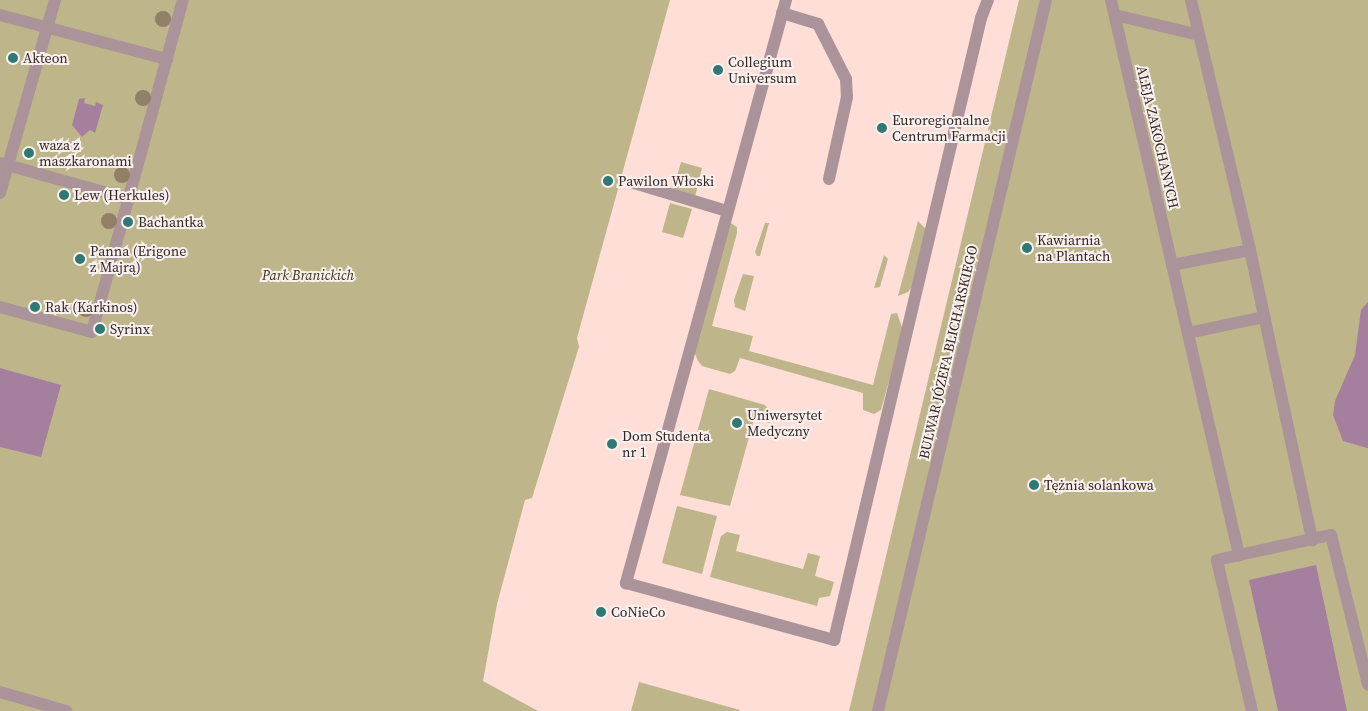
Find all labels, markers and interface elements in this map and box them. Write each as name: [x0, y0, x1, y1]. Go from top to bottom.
place label: Akteon: [23, 50, 68, 66]
marker: Akteon: [7, 52, 19, 64]
place label: Collegium Universum: [728, 54, 797, 86]
marker: Collegium Universum: [712, 64, 724, 76]
street label: ALEJA ZAKOCHANYCH: [1133, 64, 1183, 210]
place label: Euroregionalne Centrum Farmacji: [892, 112, 1006, 144]
marker: Euroregionalne Centrum Farmacji: [876, 122, 888, 134]
place label: waza z maszkaronami: [39, 137, 132, 170]
marker: waza z maszkaronami: [23, 147, 35, 159]
place label: Pawilon Włoski: [618, 173, 715, 189]
marker: Pawilon Włoski: [602, 175, 614, 187]
place label: Lew (Herkules): [74, 187, 170, 203]
marker: Lew (Herkules): [58, 189, 70, 201]
place label: Bachantka: [138, 214, 204, 230]
marker: Bachantka: [122, 216, 134, 228]
place label: Kawiarnia na Plantach: [1037, 232, 1110, 264]
marker: Kawiarnia na Plantach: [1021, 242, 1033, 254]
place label: Panna (Erigone z Majrą): [90, 243, 186, 276]
street label: BULWAR JÓZEFA BLICHARSKIEGO: [915, 244, 981, 460]
marker: Panna (Erigone z Majrą): [74, 253, 86, 265]
park label: Park Branickich: [262, 267, 354, 283]
place label: Rak (Karkinos): [45, 299, 138, 315]
marker: Rak (Karkinos): [29, 301, 41, 313]
place label: Syrinx: [110, 321, 150, 337]
marker: Syrinx: [94, 323, 106, 335]
place label: Uniwersytet Medyczny: [747, 407, 822, 440]
marker: Uniwersytet Medyczny: [731, 417, 743, 429]
place label: Dom Studenta nr 1: [622, 428, 710, 461]
marker: Dom Studenta nr 1: [606, 438, 618, 450]
place label: Tężnia solankowa: [1044, 477, 1154, 493]
marker: Tężnia solankowa: [1028, 479, 1040, 491]
place label: CoNieCo: [611, 604, 666, 620]
marker: CoNieCo: [595, 606, 607, 618]

